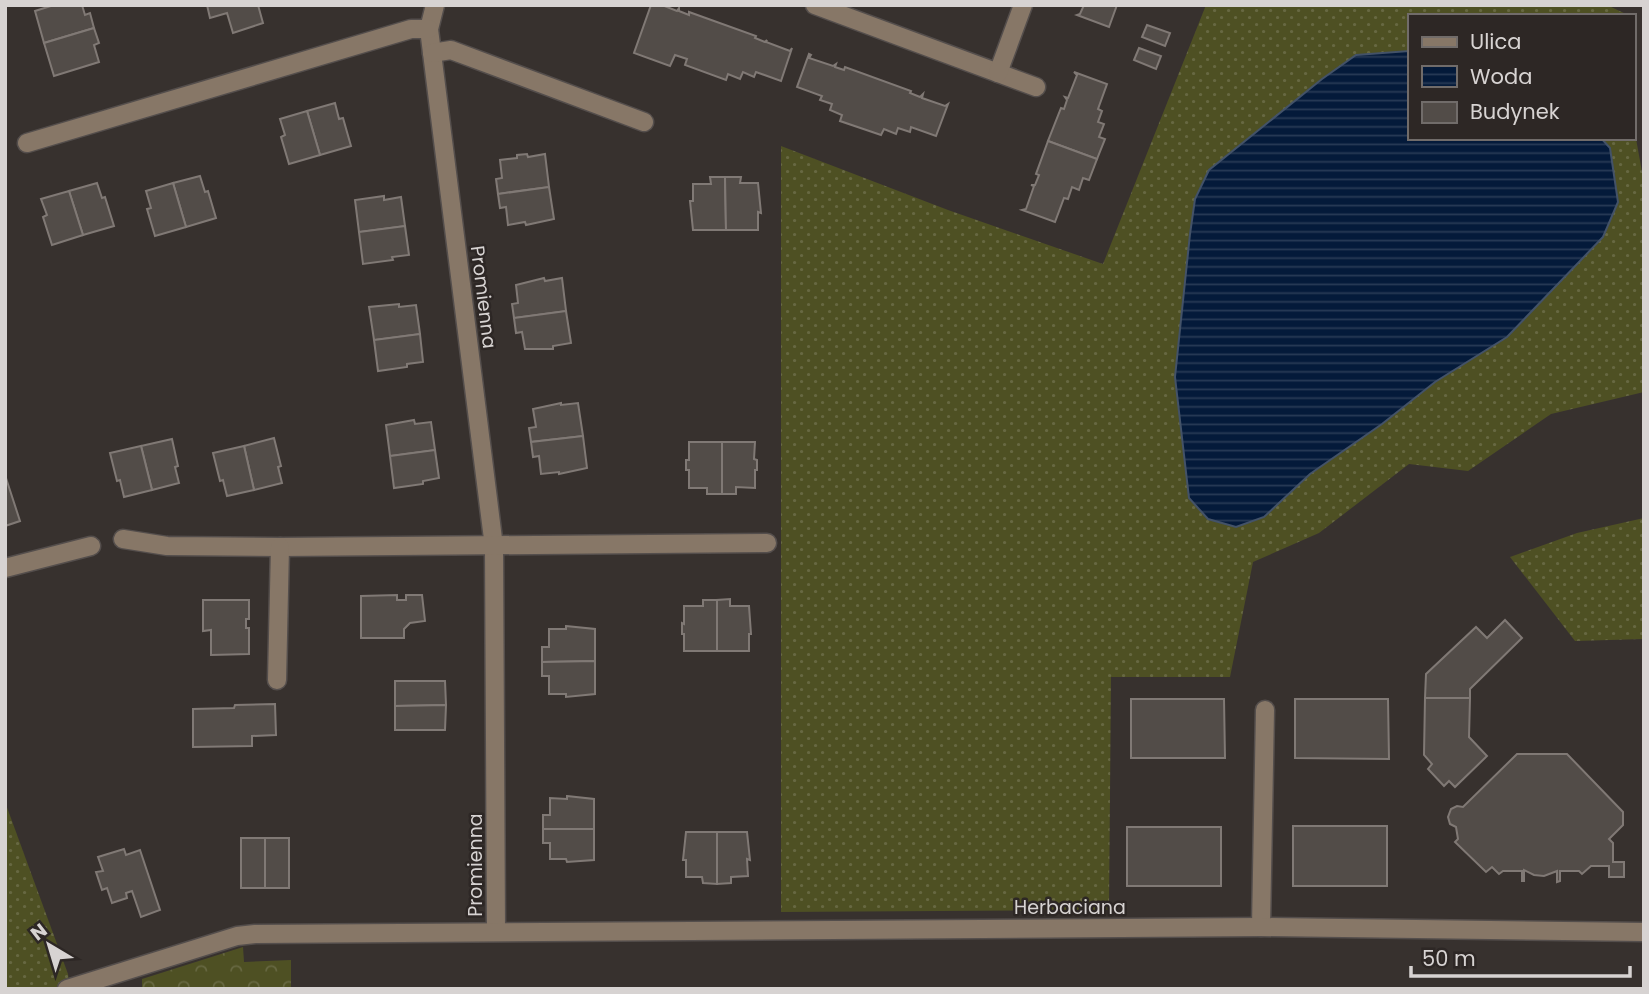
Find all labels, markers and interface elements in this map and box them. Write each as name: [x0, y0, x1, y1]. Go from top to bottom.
legend: [1408, 14, 1635, 140]
text: Ulica: [1470, 27, 1521, 56]
text: Woda: [1470, 62, 1532, 91]
text: Budynek: [1470, 97, 1560, 126]
street label: Promienna: [464, 244, 503, 350]
street label: Promienna: [462, 813, 489, 917]
street label: Herbaciana: [1014, 894, 1126, 921]
north arrow: [14, 910, 84, 980]
text: N: [25, 917, 53, 947]
scale bar: [1411, 934, 1630, 978]
text: 50 m: [1422, 944, 1476, 973]

